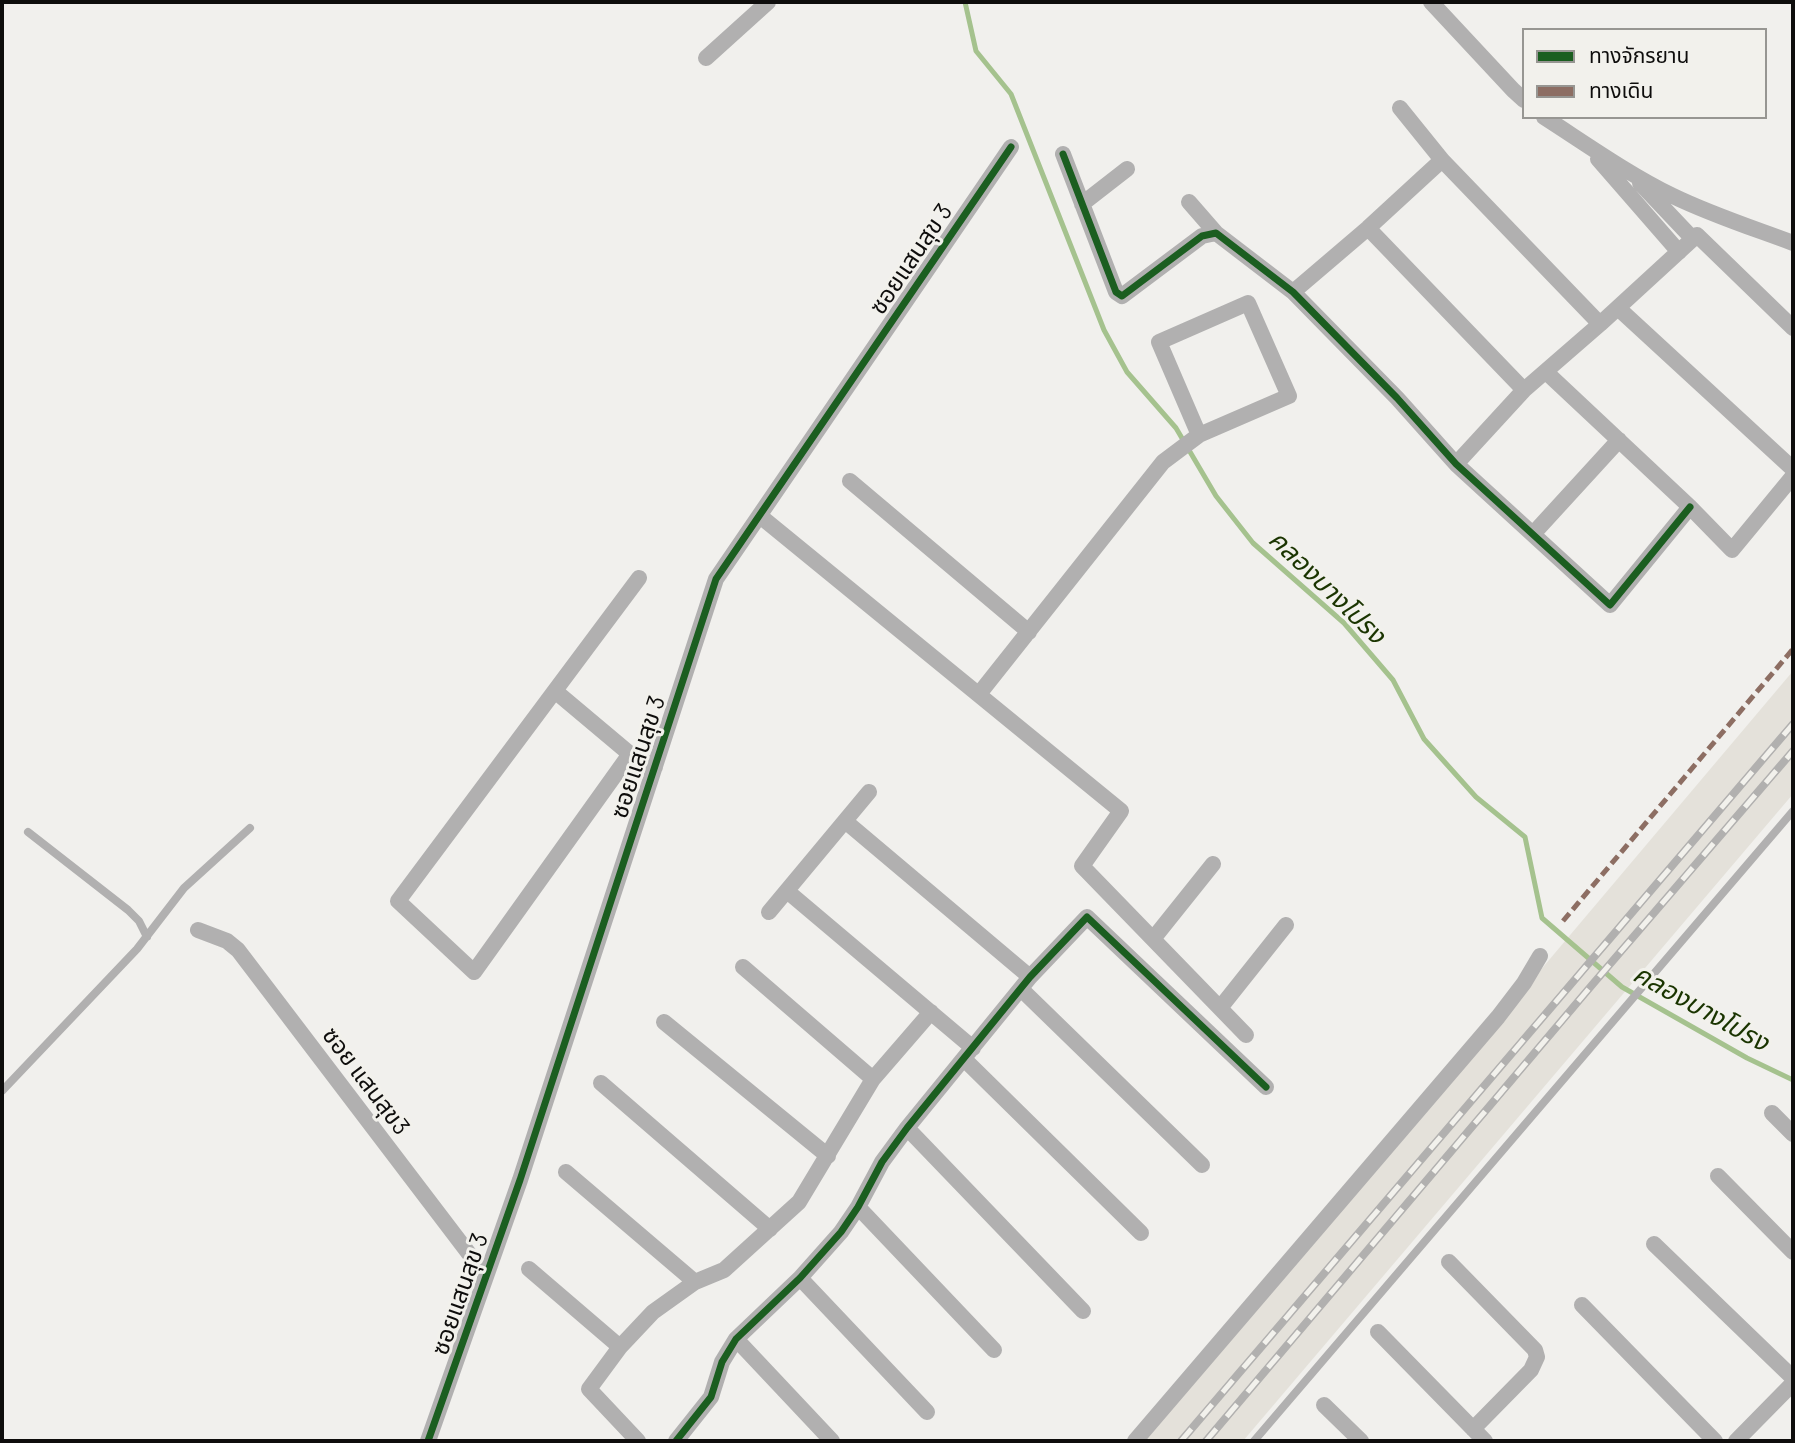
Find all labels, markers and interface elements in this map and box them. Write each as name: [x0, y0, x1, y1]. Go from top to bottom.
legend: [1522, 28, 1767, 119]
text: ทางจักรยาน: [1589, 42, 1690, 67]
text: ทางเดิน: [1589, 77, 1653, 102]
street label: ซอยแสนสุข 3: [863, 198, 959, 320]
water label: คลองบางโปรง: [1262, 524, 1392, 650]
street label: ซอยแสนสุข 3: [605, 692, 671, 822]
water label: คลองบางโปรง: [1628, 958, 1774, 1058]
street label: ซอย แสนสุข3: [316, 1022, 416, 1140]
street label: ซอยแสนสุข 3: [426, 1229, 494, 1359]

